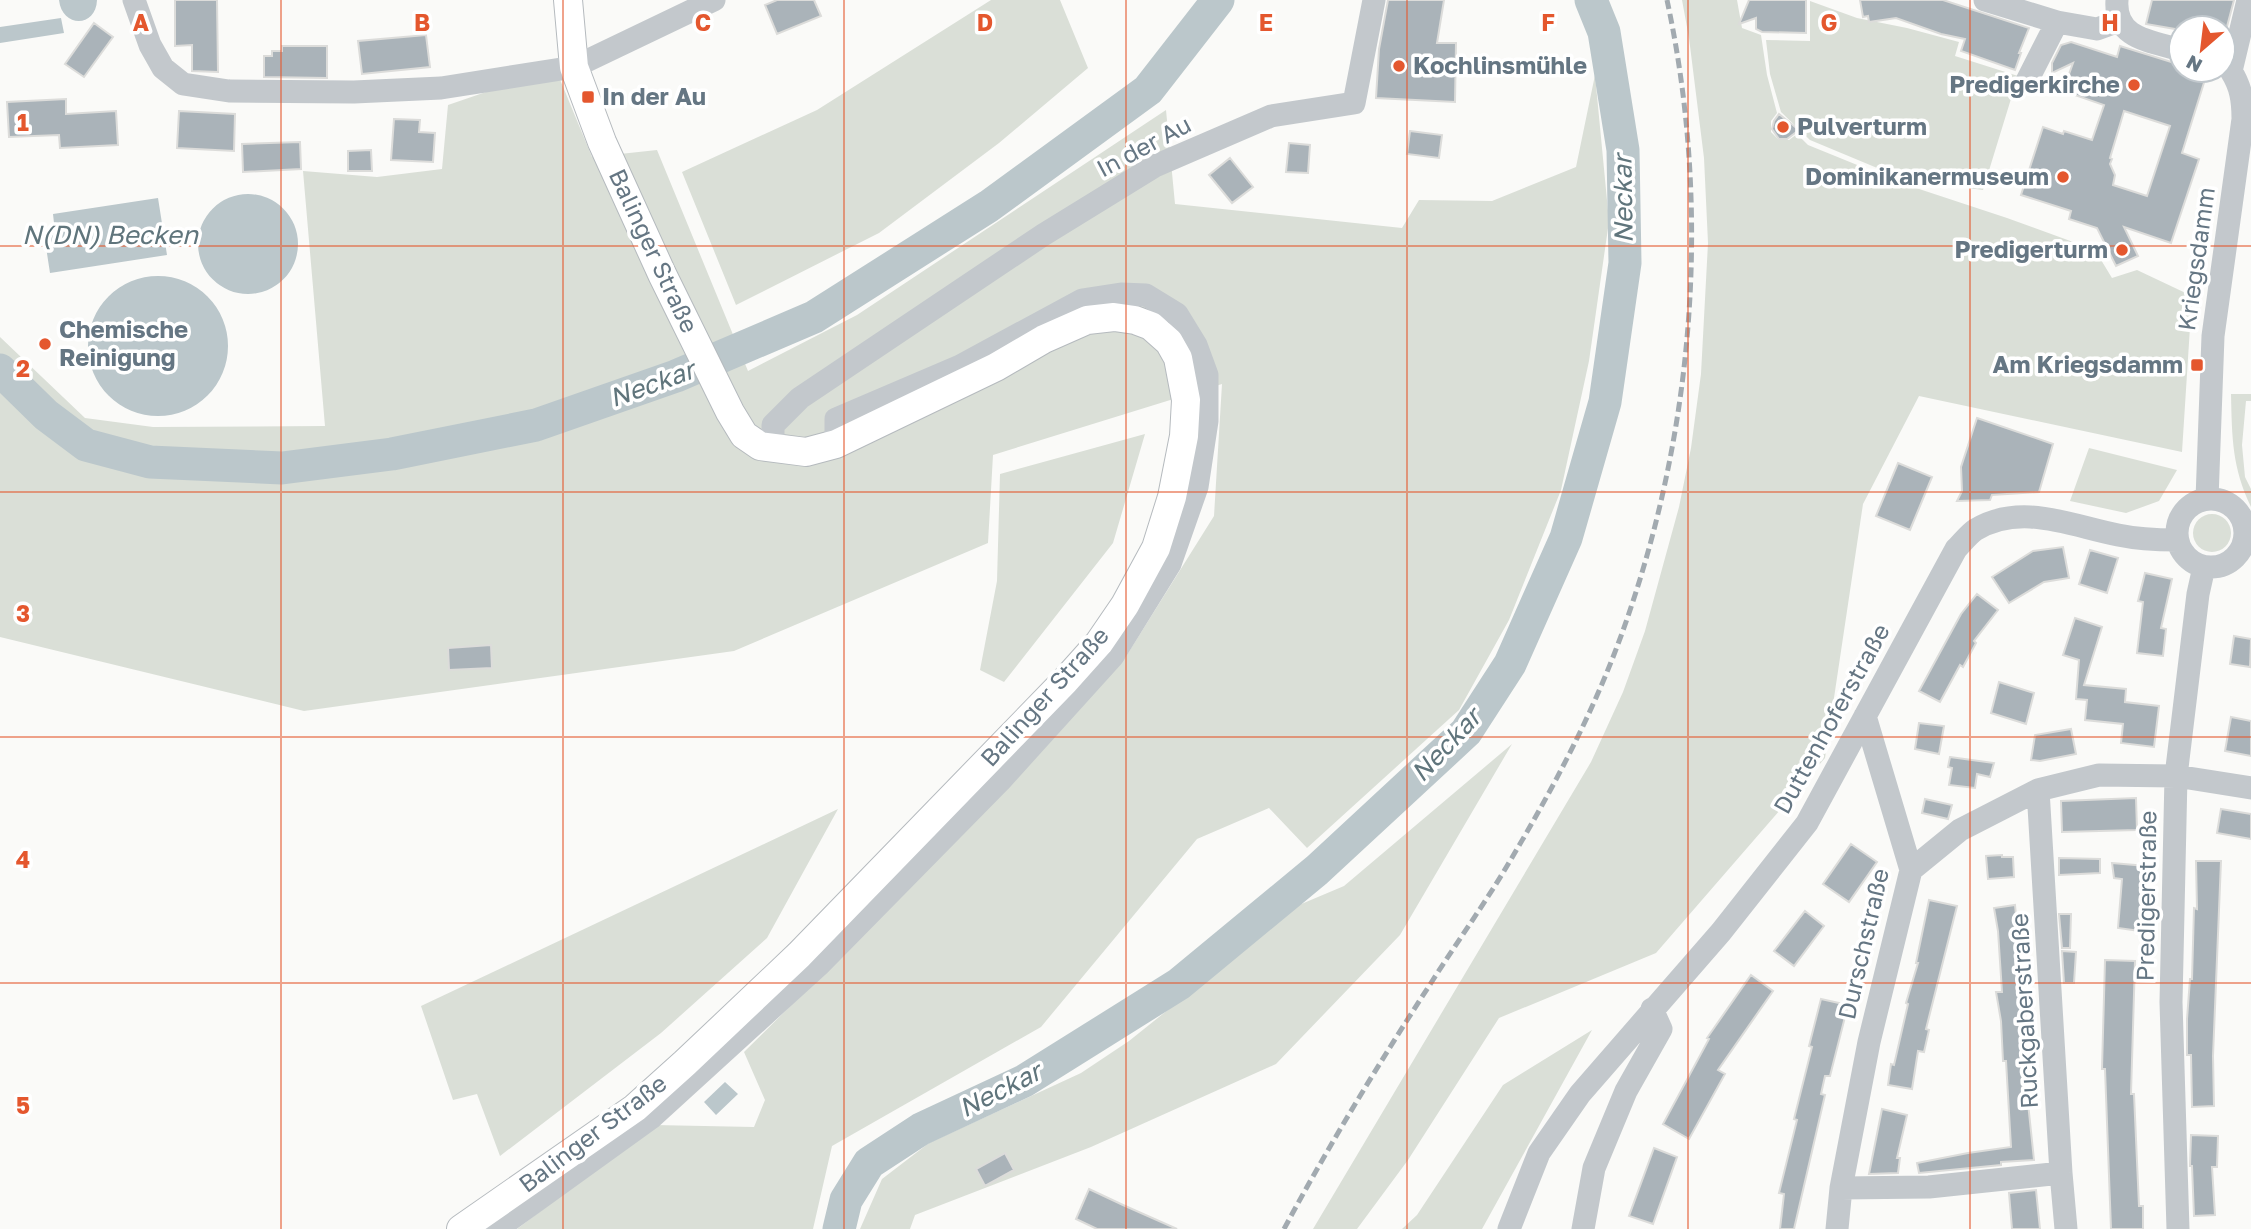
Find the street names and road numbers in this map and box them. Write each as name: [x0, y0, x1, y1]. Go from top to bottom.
street label: In der Au: [1091, 109, 1195, 183]
street label: Balinger Straße: [604, 164, 705, 337]
street label: Kriegsdamm: [2171, 185, 2220, 332]
street label: Duttenhoferstraße: [1766, 618, 1895, 818]
street label: Balinger Straße: [974, 620, 1114, 772]
street label: Predigerstraße: [2130, 810, 2161, 982]
street label: Durschstraße: [1831, 865, 1894, 1022]
street label: Ruckgaberstraße: [2004, 913, 2043, 1110]
street label: Balinger Straße: [512, 1068, 672, 1198]

